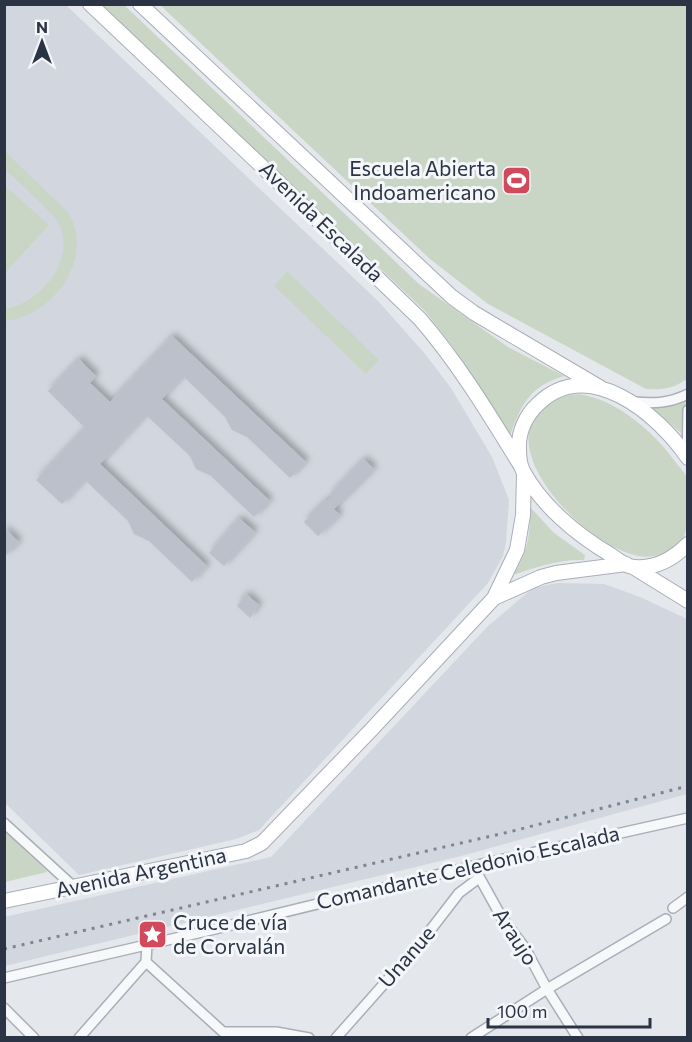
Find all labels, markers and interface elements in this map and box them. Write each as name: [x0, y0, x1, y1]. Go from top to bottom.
north arrow: [12, 12, 72, 72]
text: N: [36, 17, 48, 36]
street label: Avenida Escalada: [255, 155, 389, 286]
place label: Escuela Abierta Indoamericano: [349, 155, 496, 204]
sports icon: Escuela Abierta Indoamericano: [501, 165, 533, 197]
street label: Comandante Celedonio Escalada: [314, 819, 622, 914]
street label: Avenida Argentina: [53, 841, 228, 902]
street label: Araujo: [489, 903, 544, 970]
place label: Cruce de vía de Corvalán: [173, 909, 287, 958]
place icon: Cruce de vía de Corvalán: [136, 919, 168, 951]
street label: Unanue: [372, 920, 439, 992]
scale bar: [488, 991, 650, 1029]
text: 100 m: [497, 1000, 547, 1022]

